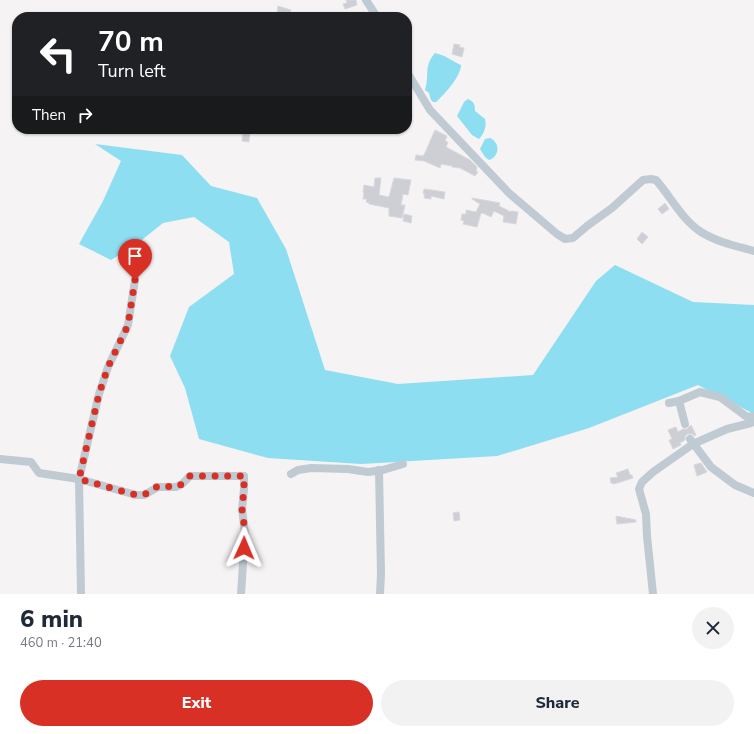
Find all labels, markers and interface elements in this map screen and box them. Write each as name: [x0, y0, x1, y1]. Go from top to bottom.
text: 70 m: [98, 23, 164, 61]
icon: left: [32, 28, 84, 80]
text: Turn left: [98, 59, 166, 83]
icon: right: [74, 104, 96, 126]
text: Then: [32, 105, 66, 125]
pin: [118, 239, 152, 280]
icon: arrive: [124, 245, 146, 267]
position arrow: [223, 527, 265, 569]
text: 6 min: [20, 603, 83, 635]
button: close: [692, 607, 734, 649]
text: 460 m · 21:40: [20, 634, 102, 652]
button: Exit: [20, 680, 373, 726]
button: Share: [381, 680, 734, 726]

